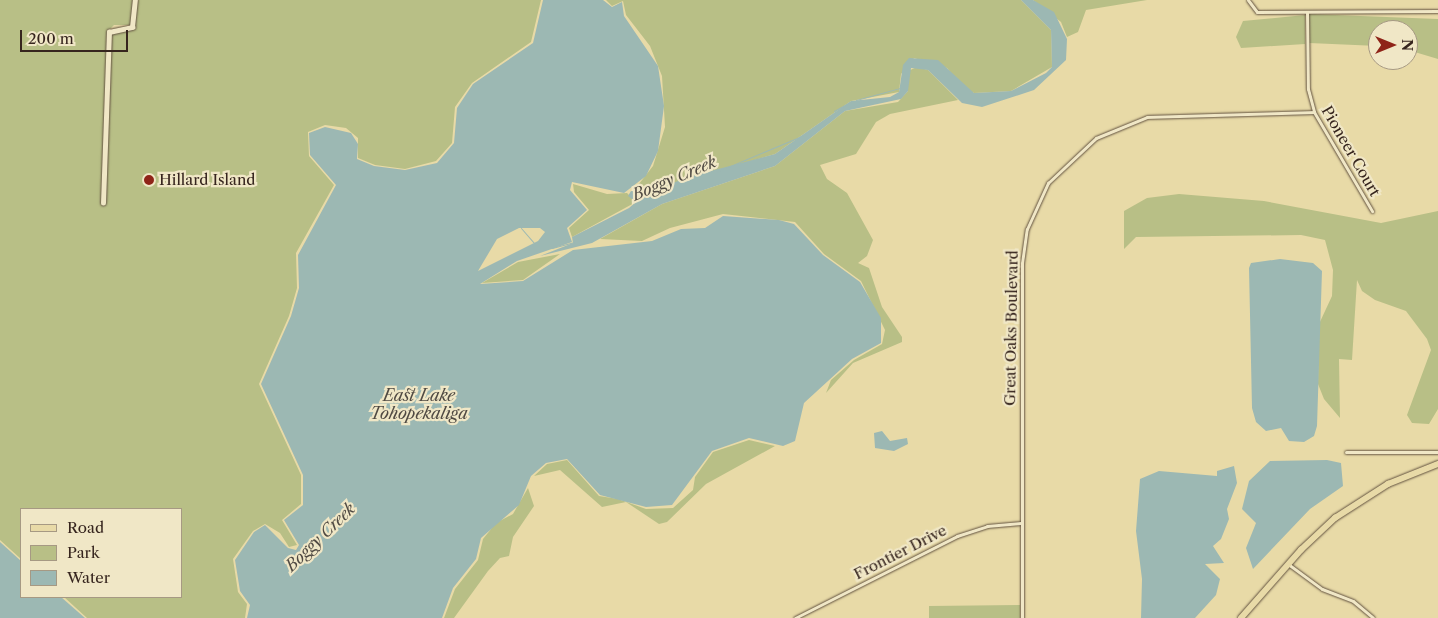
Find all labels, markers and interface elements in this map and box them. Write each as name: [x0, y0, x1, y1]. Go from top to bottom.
scale bar: [22, 20, 130, 52]
north arrow: [1368, 20, 1418, 70]
text: 200 m: [28, 29, 74, 48]
text: N: [1398, 39, 1416, 51]
street label: Pioneer Court: [1318, 102, 1384, 200]
water label: Boggy Creek: [629, 152, 719, 204]
place label: Hillard Island: [159, 171, 255, 189]
marker: Hillard Island: [143, 174, 155, 186]
street label: Great Oaks Boulevard: [1001, 250, 1021, 406]
water label: East Lake Tohopekaliga: [370, 385, 468, 423]
water label: Boggy Creek: [281, 499, 359, 575]
legend: [20, 508, 182, 598]
text: Road: [67, 518, 104, 537]
street label: Frontier Drive: [850, 521, 950, 583]
text: Park: [67, 543, 100, 562]
text: Water: [67, 568, 110, 587]

